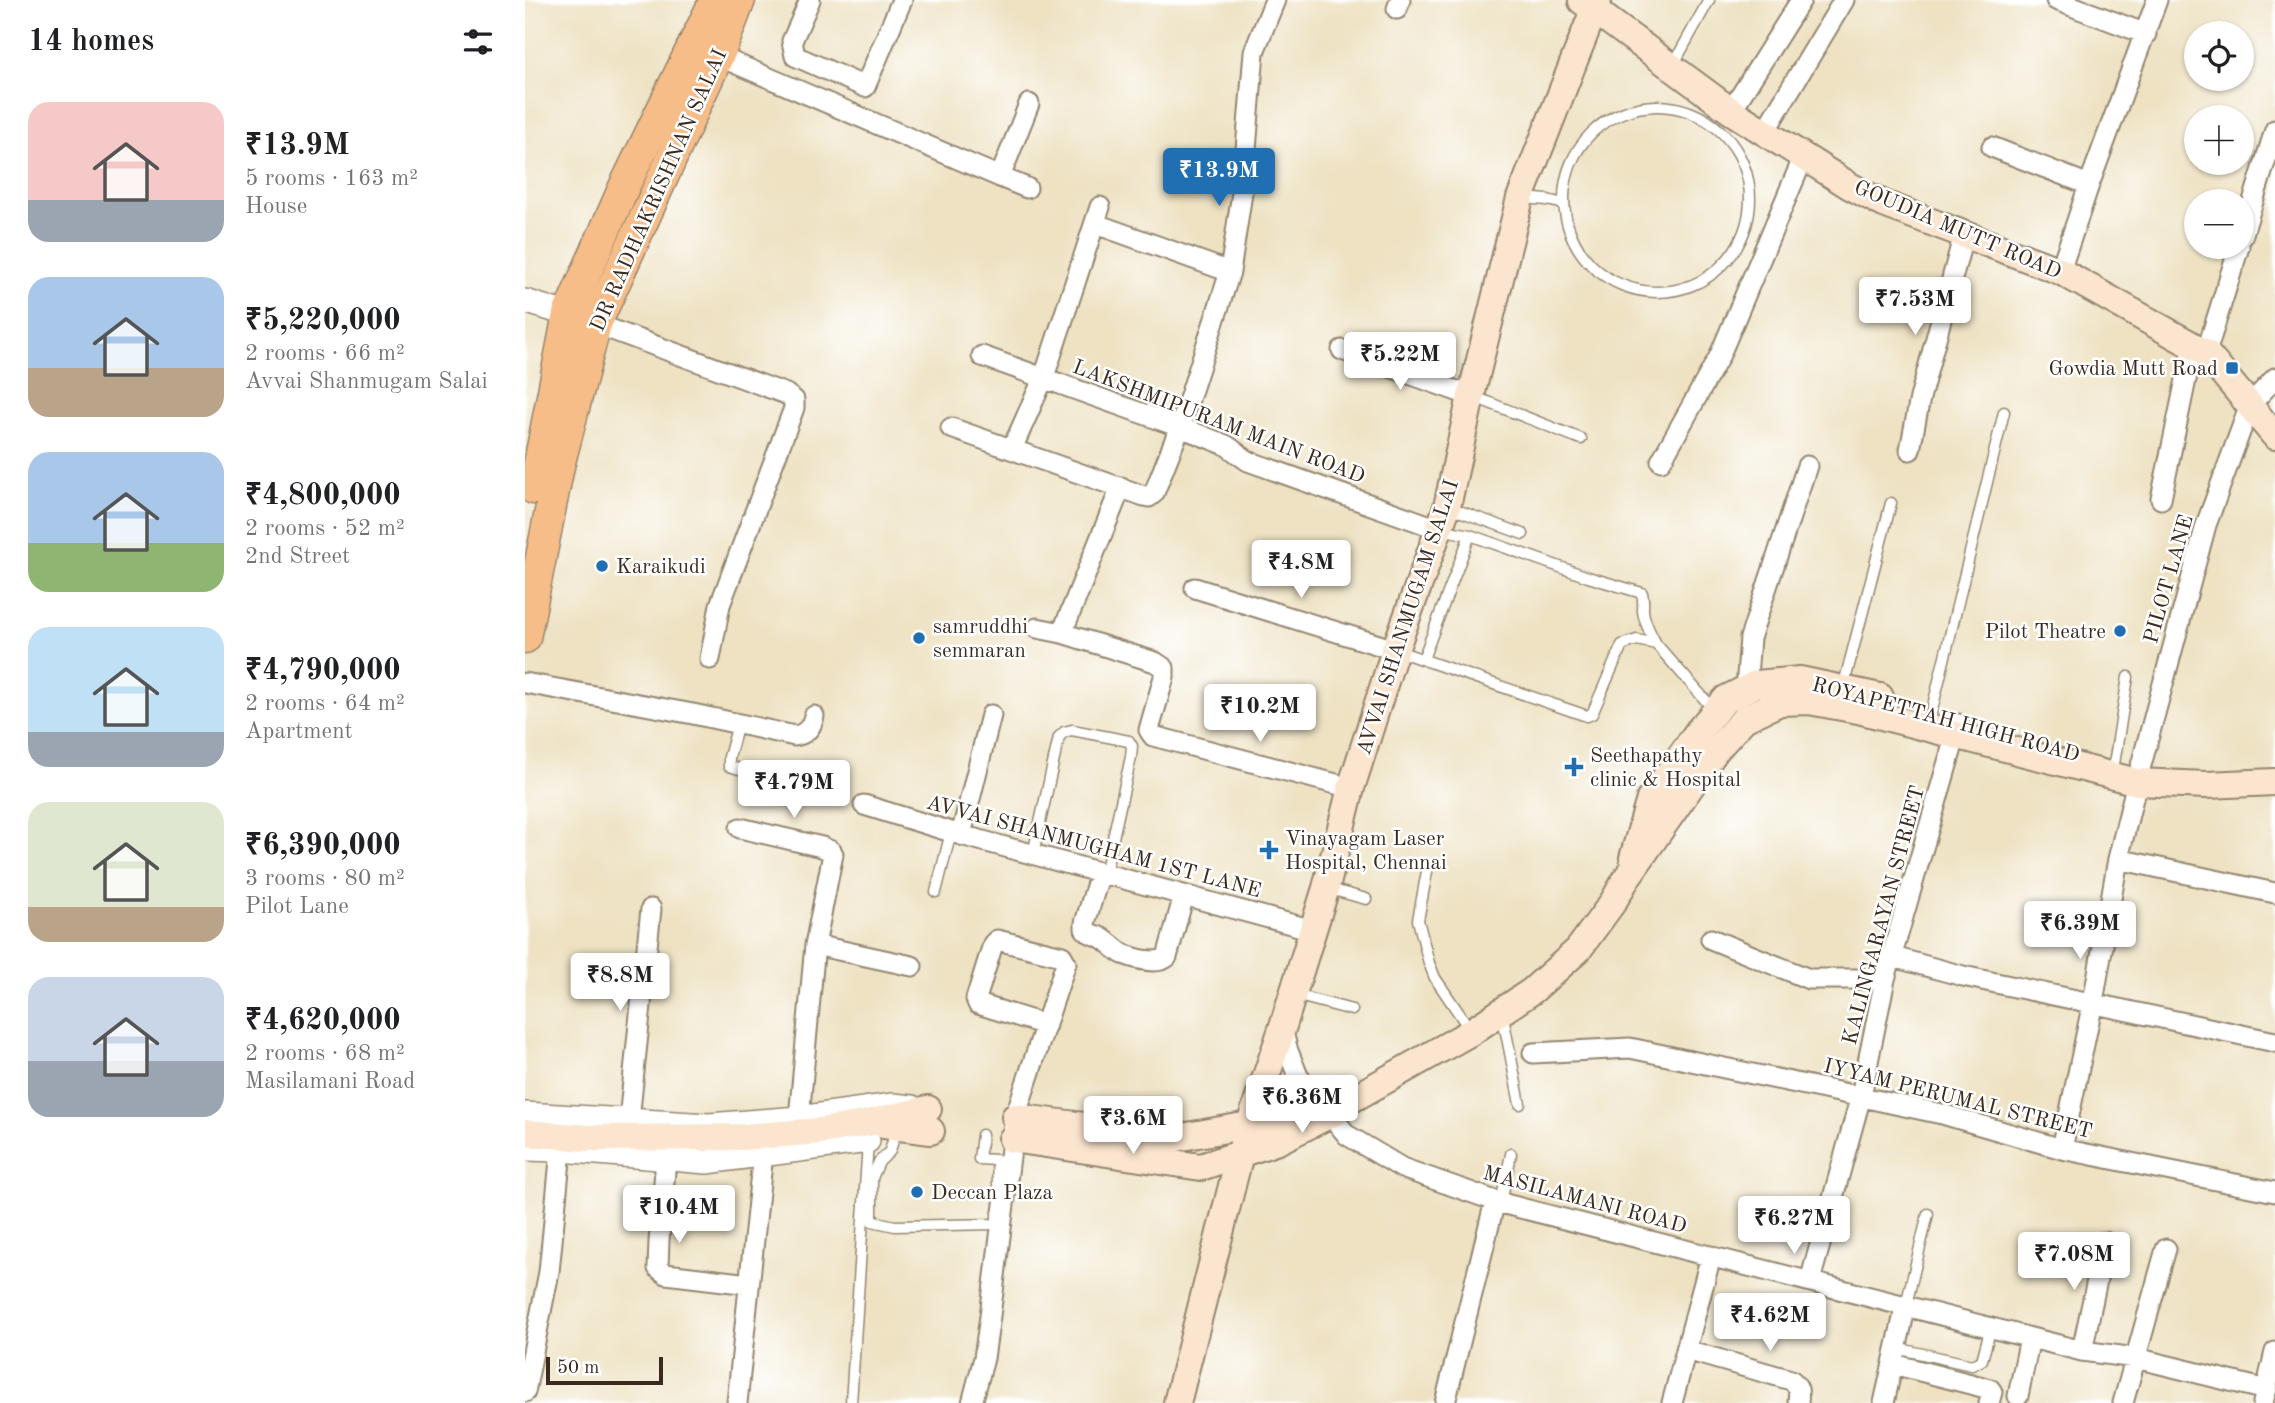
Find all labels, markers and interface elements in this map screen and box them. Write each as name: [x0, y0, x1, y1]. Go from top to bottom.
map controls: [2184, 21, 2254, 259]
button: locate: [2184, 21, 2254, 91]
icon: filters: [459, 23, 497, 61]
text: 14 homes: [28, 27, 154, 57]
street label: DR RADHAKRISHNAN SALAI: [587, 46, 731, 335]
button: +: [2184, 105, 2254, 175]
icon: home: [84, 130, 168, 214]
text: ₹13.9M: [245, 131, 349, 161]
pin: ₹13.9M: [1162, 148, 1276, 208]
text: ₹13.9M: [1179, 159, 1259, 182]
text: 5 rooms · 163 m²: [245, 167, 418, 190]
street label: GOUDIA MUTT ROAD: [1851, 177, 2064, 284]
button: −: [2184, 189, 2254, 259]
text: House: [245, 195, 307, 218]
pin: ₹7.53M: [1858, 278, 1972, 337]
text: ₹7.53M: [1875, 288, 1955, 311]
icon: home: [84, 305, 168, 389]
text: ₹5,220,000: [245, 306, 401, 336]
pin: ₹5.22M: [1343, 332, 1457, 392]
text: 2 rooms · 66 m²: [245, 342, 405, 365]
text: ₹5.22M: [1360, 343, 1440, 366]
street label: LAKSHMIPURAM MAIN ROAD: [1069, 357, 1367, 488]
place label: Gowdia Mutt Road: [2048, 359, 2218, 380]
marker: Gowdia Mutt Road: [2224, 360, 2240, 376]
text: Avvai Shanmugam Salai: [245, 370, 488, 393]
street label: AVVAI SHANMUGAM SALAI: [1354, 477, 1463, 758]
icon: home: [84, 480, 168, 564]
text: ₹4,800,000: [245, 481, 401, 511]
street label: PILOT LANE: [2141, 513, 2198, 646]
text: 2 rooms · 52 m²: [245, 517, 405, 540]
pin: ₹4.8M: [1252, 540, 1350, 600]
text: 2nd Street: [245, 545, 350, 568]
text: ₹4.8M: [1268, 551, 1334, 574]
place label: Karaikudi: [616, 557, 706, 578]
marker: Karaikudi: [594, 558, 610, 574]
place label: samruddhi semmaran: [933, 617, 1028, 662]
place label: Pilot Theatre: [1985, 622, 2106, 643]
marker: Pilot Theatre: [2112, 623, 2128, 639]
marker: samruddhi semmaran: [911, 630, 927, 646]
icon: home: [84, 655, 168, 739]
text: ₹4,790,000: [245, 656, 401, 686]
street label: ROYAPETTAH HIGH ROAD: [1809, 675, 2082, 766]
pin: ₹10.2M: [1203, 684, 1317, 744]
text: 2 rooms · 64 m²: [245, 692, 405, 715]
text: ₹10.2M: [1220, 695, 1300, 718]
text: Apartment: [245, 720, 353, 743]
place label: Seethapathy clinic & Hospital: [1590, 746, 1741, 791]
marker: Seethapathy clinic & Hospital: [1564, 757, 1584, 777]
pin: ₹4.79M: [737, 760, 851, 820]
text: ₹4.79M: [754, 771, 834, 794]
street label: KALINGARAYAN STREET: [1840, 783, 1929, 1047]
street label: AVVAI SHANMUGHAM 1ST LANE: [924, 793, 1263, 902]
place label: Vinayagam Laser Hospital, Chennai: [1285, 829, 1447, 874]
icon: home: [84, 830, 168, 914]
text: ₹6,390,000: [245, 831, 401, 861]
marker: Vinayagam Laser Hospital, Chennai: [1259, 840, 1279, 860]
text: 3 rooms · 80 m²: [245, 867, 405, 890]
text: Pilot Lane: [245, 895, 349, 918]
pin: ₹6.39M: [2023, 902, 2137, 961]
text: ₹6.39M: [2040, 912, 2120, 935]
pin: ₹8.8M: [571, 954, 669, 1013]
text: ₹8.8M: [587, 964, 653, 987]
icon: home: [84, 1005, 168, 1089]
text: ₹4,620,000: [245, 1006, 401, 1036]
text: 2 rooms · 68 m²: [245, 1042, 405, 1065]
street label: IYYAM PERUMAL STREET: [1821, 1056, 2094, 1143]
text: Masilamani Road: [245, 1070, 415, 1093]
pin: ₹6.36M: [1245, 1076, 1359, 1135]
text: ₹6.36M: [1262, 1086, 1342, 1109]
pin: ₹3.6M: [1084, 1096, 1182, 1156]
text: ₹3.6M: [1100, 1107, 1166, 1130]
street label: MASILAMANI ROAD: [1481, 1163, 1689, 1238]
place label: Deccan Plaza: [931, 1183, 1053, 1204]
marker: Deccan Plaza: [909, 1184, 925, 1200]
pin: ₹10.4M: [622, 1186, 736, 1245]
text: ₹10.4M: [639, 1196, 719, 1219]
pin: ₹6.27M: [1737, 1196, 1851, 1256]
text: ₹6.27M: [1754, 1207, 1834, 1230]
pin: ₹7.08M: [2017, 1232, 2131, 1292]
text: ₹7.08M: [2034, 1243, 2114, 1266]
pin: ₹4.62M: [1713, 1294, 1827, 1353]
text: ₹4.62M: [1730, 1304, 1810, 1327]
scale bar: [546, 1354, 663, 1386]
text: 50 m: [557, 1359, 599, 1378]

